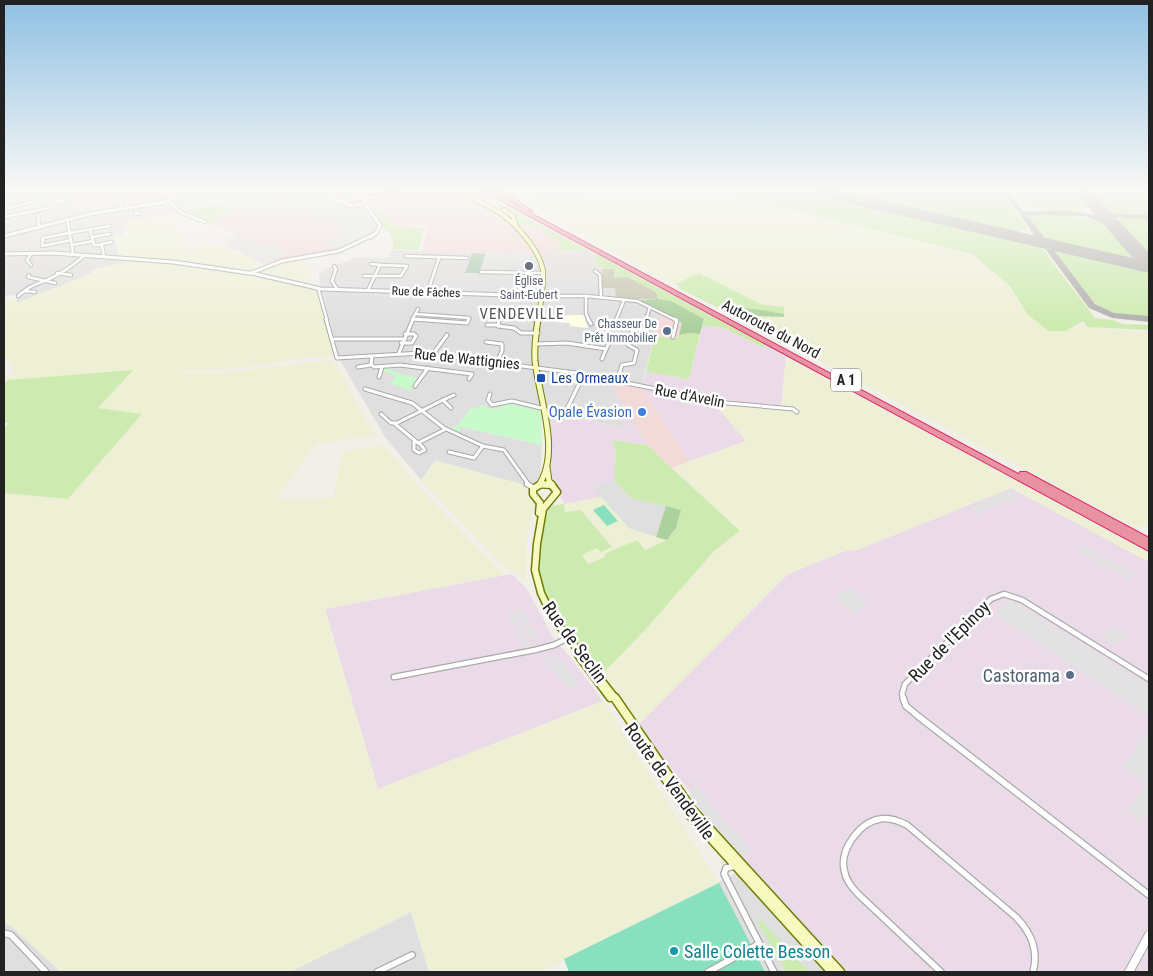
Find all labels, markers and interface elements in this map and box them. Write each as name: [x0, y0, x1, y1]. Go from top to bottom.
marker: Église Saint-Eubert: [523, 260, 535, 272]
place label: Église Saint-Eubert: [500, 273, 558, 302]
street label: Rue de Fâches: [391, 284, 461, 300]
street label: Autoroute du Nord: [719, 296, 823, 362]
district label: VENDEVILLE: [479, 305, 565, 323]
place label: Chasseur De Prêt Immobilier: [584, 317, 657, 345]
marker: Chasseur De Prêt Immobilier: [661, 325, 673, 337]
street label: Rue de Wattignies: [413, 344, 521, 374]
road number: A 1: [831, 368, 861, 392]
place label: Les Ormeaux: [551, 369, 629, 387]
marker: Les Ormeaux: [535, 372, 547, 384]
street label: Rue d'Avelin: [654, 380, 726, 412]
place label: Opale Évasion: [549, 403, 632, 421]
marker: Opale Évasion: [636, 406, 648, 418]
street label: Rue de l'Epinoy: [904, 596, 994, 686]
street label: Rue de Seclin: [538, 597, 612, 687]
place label: Castorama: [983, 665, 1060, 686]
marker: Castorama: [1064, 669, 1076, 681]
street label: Route de Vendeville: [621, 718, 719, 844]
place label: Salle Colette Besson: [684, 941, 830, 962]
marker: Salle Colette Besson: [668, 945, 680, 957]

